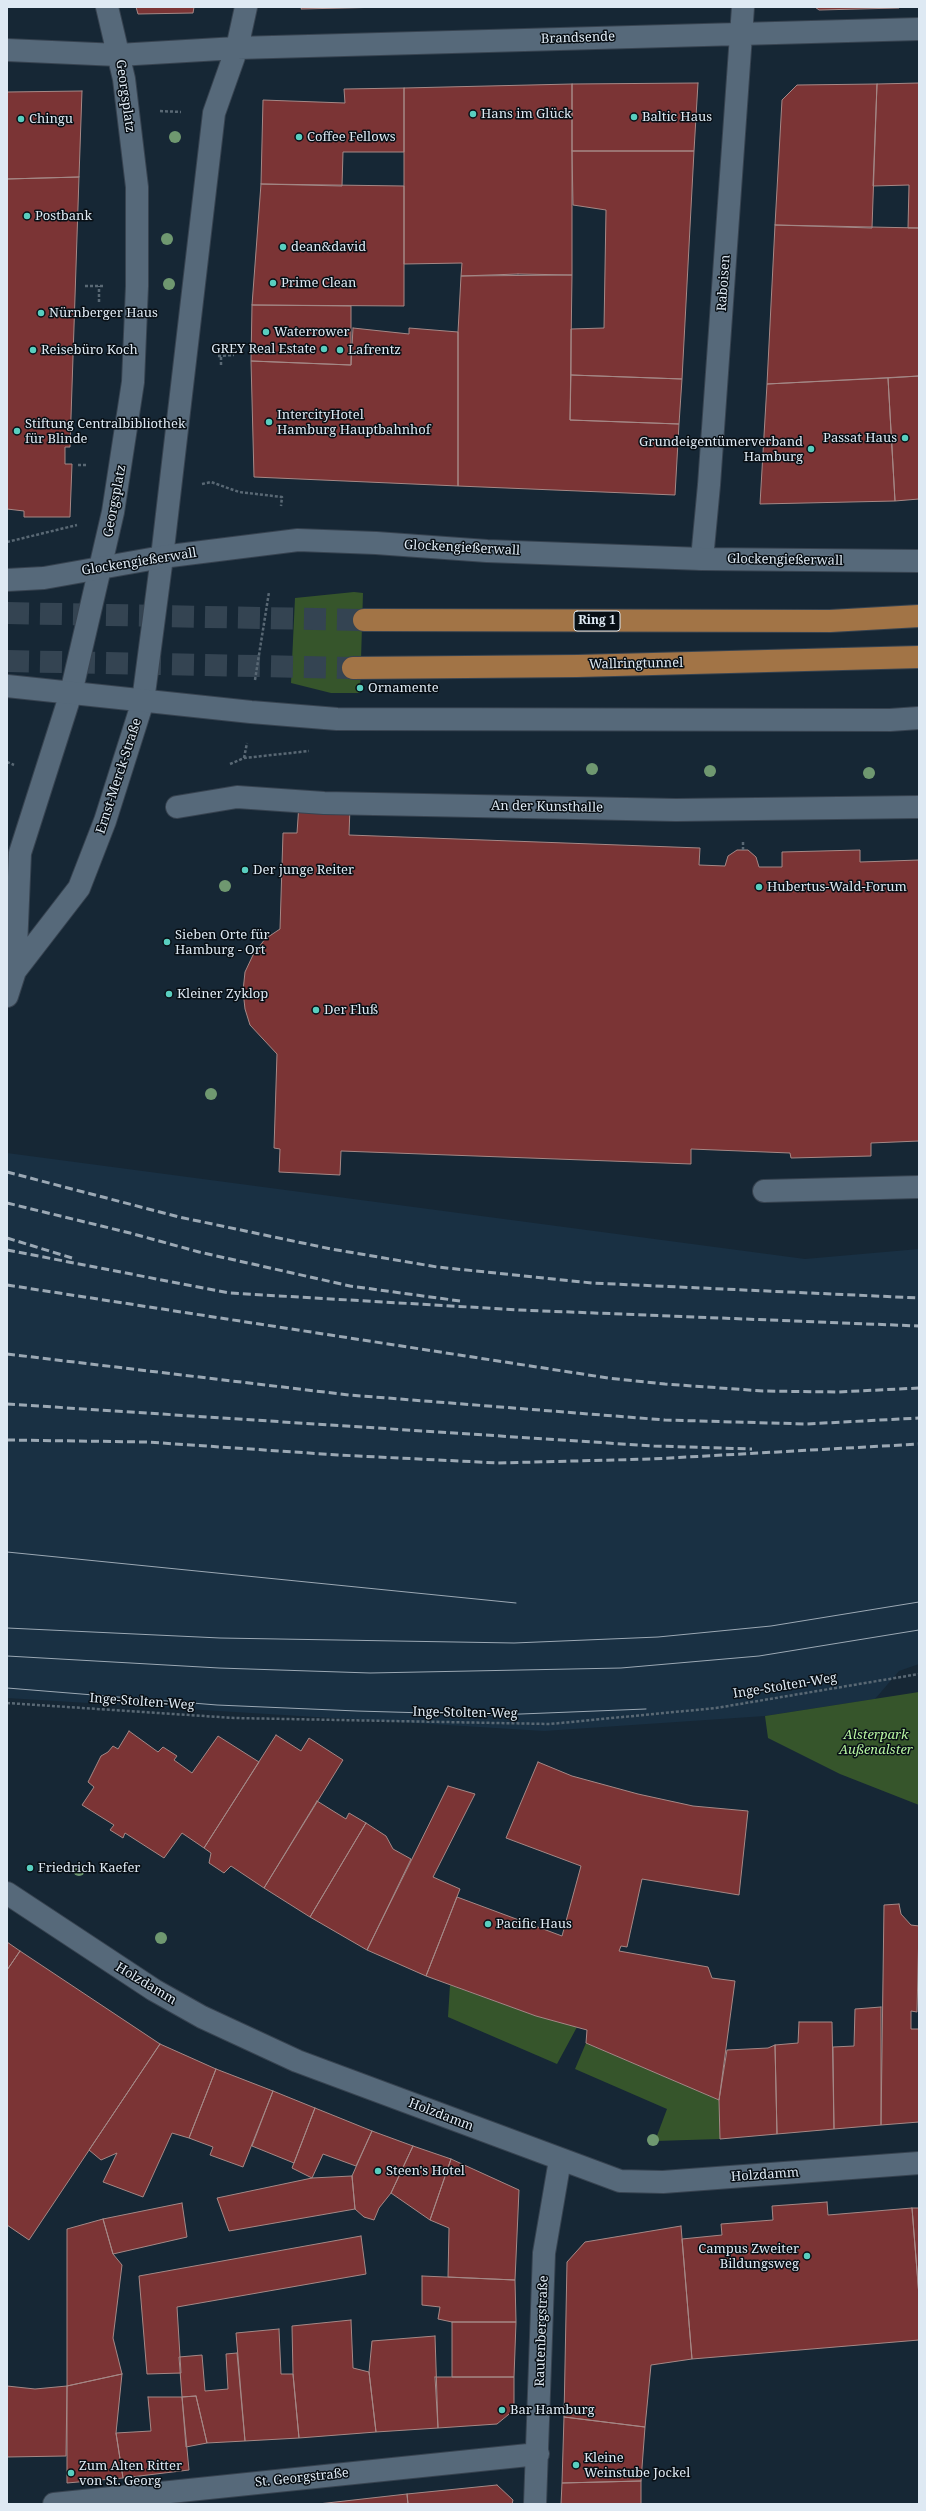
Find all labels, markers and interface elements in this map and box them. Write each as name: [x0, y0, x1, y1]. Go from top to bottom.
street label: Brandsende: [541, 29, 615, 47]
street label: Georgsplatz: [112, 59, 138, 133]
place label: Hans im Glück: [481, 106, 572, 122]
marker: Hans im Glück: [468, 109, 478, 119]
place label: Baltic Haus: [642, 109, 712, 125]
place label: Chingu: [29, 111, 73, 127]
marker: Baltic Haus: [629, 112, 639, 122]
marker: Chingu: [16, 114, 26, 124]
place label: Coffee Fellows: [307, 129, 396, 145]
marker: Coffee Fellows: [294, 132, 304, 142]
place label: Postbank: [35, 208, 92, 224]
marker: Postbank: [22, 211, 32, 221]
place label: dean&david: [291, 239, 366, 255]
marker: dean&david: [278, 242, 288, 252]
street label: Raboisen: [714, 254, 734, 312]
place label: Prime Clean: [281, 275, 356, 291]
marker: Prime Clean: [268, 278, 278, 288]
place label: Nürnberger Haus: [49, 305, 158, 321]
marker: Nürnberger Haus: [36, 308, 46, 318]
place label: Waterrower: [274, 324, 350, 340]
marker: Waterrower: [261, 327, 271, 337]
place label: GREY Real Estate: [211, 341, 316, 357]
place label: Reisebüro Koch: [41, 342, 138, 358]
place label: Lafrentz: [348, 342, 401, 358]
marker: GREY Real Estate: [319, 344, 329, 354]
marker: Reisebüro Koch: [28, 345, 38, 355]
marker: Lafrentz: [335, 345, 345, 355]
place label: IntercityHotel Hamburg Hauptbahnhof: [277, 407, 431, 438]
place label: Stiftung Centralbibliothek für Blinde: [25, 416, 186, 447]
marker: IntercityHotel Hamburg Hauptbahnhof: [264, 417, 274, 427]
marker: Stiftung Centralbibliothek für Blinde: [12, 426, 22, 436]
place label: Passat Haus: [823, 430, 897, 446]
marker: Passat Haus: [900, 433, 910, 443]
place label: Grundeigentümerverband Hamburg: [639, 434, 803, 465]
marker: Grundeigentümerverband Hamburg: [806, 444, 816, 454]
street label: Georgsplatz: [100, 464, 130, 538]
street label: Glockengießerwall: [404, 537, 520, 559]
street label: Glockengießerwall: [80, 545, 198, 579]
street label: Glockengießerwall: [727, 551, 843, 569]
road number: Ring 1: [574, 611, 620, 631]
street label: Wallringtunnel: [589, 655, 683, 673]
place label: Ornamente: [368, 680, 439, 696]
marker: Ornamente: [355, 683, 365, 693]
street label: Ernst-Merck-Straße: [93, 716, 145, 836]
street label: An der Kunsthalle: [491, 798, 603, 816]
place label: Der junge Reiter: [253, 862, 354, 878]
marker: Der junge Reiter: [240, 865, 250, 875]
place label: Hubertus-Wald-Forum: [767, 879, 907, 895]
marker: Hubertus-Wald-Forum: [754, 882, 764, 892]
place label: Sieben Orte für Hamburg - Ort: [175, 927, 270, 958]
marker: Sieben Orte für Hamburg - Ort: [162, 937, 172, 947]
place label: Kleiner Zyklop: [177, 986, 268, 1002]
marker: Kleiner Zyklop: [164, 989, 174, 999]
place label: Der Fluß: [324, 1002, 378, 1018]
marker: Der Fluß: [311, 1005, 321, 1015]
street label: Inge-Stolten-Weg: [732, 1670, 838, 1702]
street label: Inge-Stolten-Weg: [89, 1691, 195, 1713]
street label: Inge-Stolten-Weg: [412, 1704, 518, 1722]
park label: Alsterpark Außenalster: [839, 1727, 913, 1758]
place label: Friedrich Kaefer: [38, 1860, 140, 1876]
marker: Friedrich Kaefer: [25, 1863, 35, 1873]
place label: Pacific Haus: [496, 1916, 572, 1932]
marker: Pacific Haus: [483, 1919, 493, 1929]
street label: Holzdamm: [113, 1960, 179, 2008]
street label: Holzdamm: [406, 2095, 476, 2135]
place label: Steen's Hotel: [386, 2163, 465, 2179]
street label: Holzdamm: [730, 2165, 800, 2185]
marker: Steen's Hotel: [373, 2166, 383, 2176]
place label: Campus Zweiter Bildungsweg: [698, 2241, 799, 2272]
marker: Campus Zweiter Bildungsweg: [802, 2251, 812, 2261]
street label: Rautenbergstraße: [532, 2275, 552, 2387]
place label: Bar Hamburg: [510, 2402, 595, 2418]
marker: Bar Hamburg: [497, 2405, 507, 2415]
place label: Kleine Weinstube Jockel: [584, 2450, 690, 2481]
place label: Zum Alten Ritter von St. Georg: [79, 2458, 182, 2489]
marker: Kleine Weinstube Jockel: [571, 2460, 581, 2470]
street label: St. Georgstraße: [254, 2465, 350, 2491]
marker: Zum Alten Ritter von St. Georg: [66, 2468, 76, 2478]

